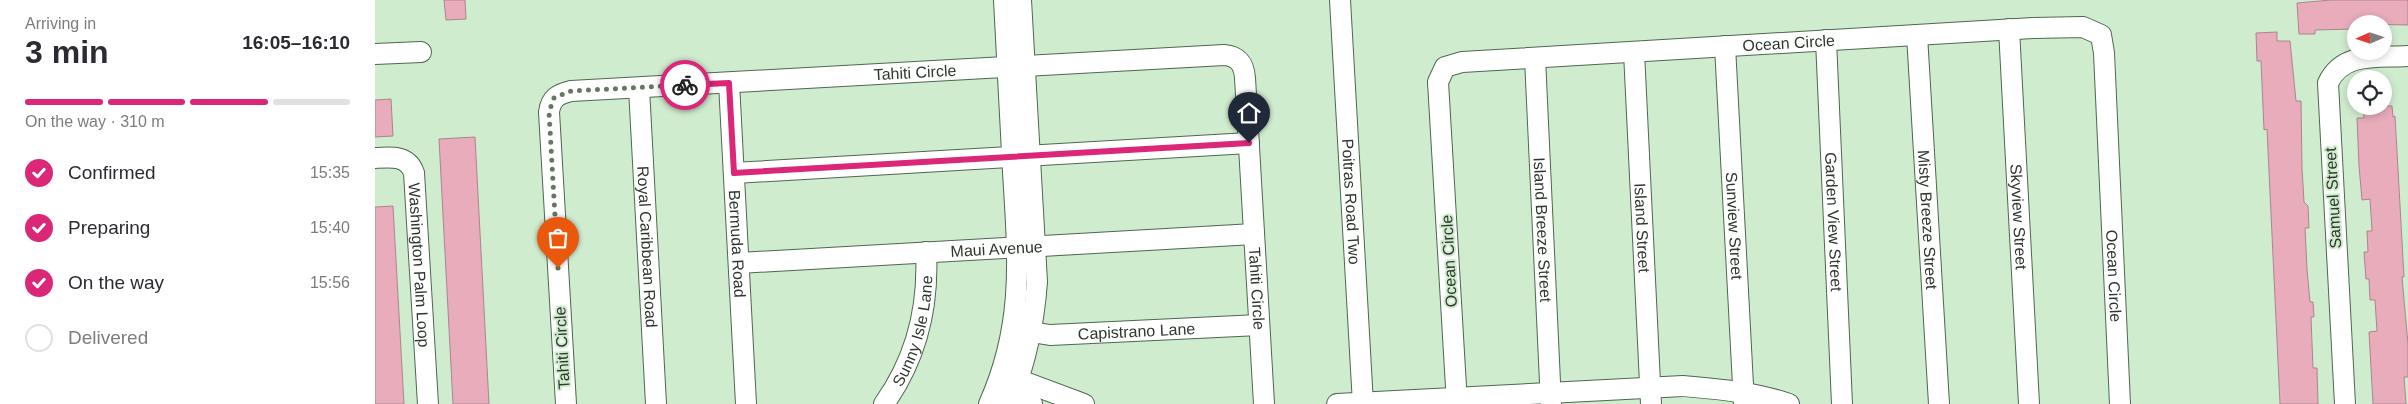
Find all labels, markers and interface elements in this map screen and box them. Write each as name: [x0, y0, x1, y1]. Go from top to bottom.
text: Arriving in: [25, 15, 96, 32]
north arrow: [2347, 15, 2393, 60]
map controls: [2347, 15, 2392, 115]
street label: Ocean Circle: [1742, 31, 1835, 54]
text: 16:05–16:10: [242, 32, 350, 53]
text: 3 min: [25, 34, 109, 70]
courier: [660, 60, 710, 110]
street label: Tahiti Circle: [873, 61, 957, 83]
button: locate: [2347, 70, 2392, 115]
icon: bike: [671, 71, 699, 99]
pin: [1228, 92, 1270, 143]
icon: home: [1235, 99, 1263, 127]
text: On the way · 310 m: [25, 113, 165, 130]
street label: Poitras Road Two: [1339, 138, 1364, 265]
street label: Samuel Street: [2322, 146, 2344, 249]
street label: Misty Breeze Street: [1915, 149, 1941, 290]
street label: Garden View Street: [1822, 152, 1846, 292]
street label: Island Breeze Street: [1531, 157, 1555, 303]
icon: check: [25, 159, 53, 187]
text: Confirmed: [68, 162, 156, 183]
street label: Skyview Street: [2008, 163, 2030, 271]
text: 15:35: [310, 164, 350, 181]
street label: Royal Caribbean Road: [635, 165, 660, 328]
street label: Sunview Street: [1723, 172, 1746, 281]
street label: Washington Palm Loop: [406, 182, 433, 348]
street label: Island Street: [1632, 182, 1653, 274]
street label: Bermuda Road: [726, 190, 749, 298]
icon: check: [25, 214, 53, 242]
street label: Ocean Circle: [1438, 214, 1460, 308]
text: Preparing: [68, 217, 150, 238]
pin: [537, 217, 579, 268]
text: 15:40: [310, 219, 350, 236]
icon: bag: [544, 224, 572, 252]
street label: Ocean Circle: [2104, 229, 2125, 323]
street label: Maui Avenue: [950, 237, 1043, 260]
street label: Tahiti Circle: [1246, 247, 1268, 330]
icon: check: [25, 269, 53, 297]
text: On the way: [68, 272, 164, 293]
text: 15:56: [310, 274, 350, 291]
street label: Sunny Isle Lane: [889, 275, 935, 389]
street label: Tahiti Circle: [551, 306, 573, 390]
street label: Capistrano Lane: [1077, 320, 1196, 342]
text: Delivered: [68, 327, 148, 348]

